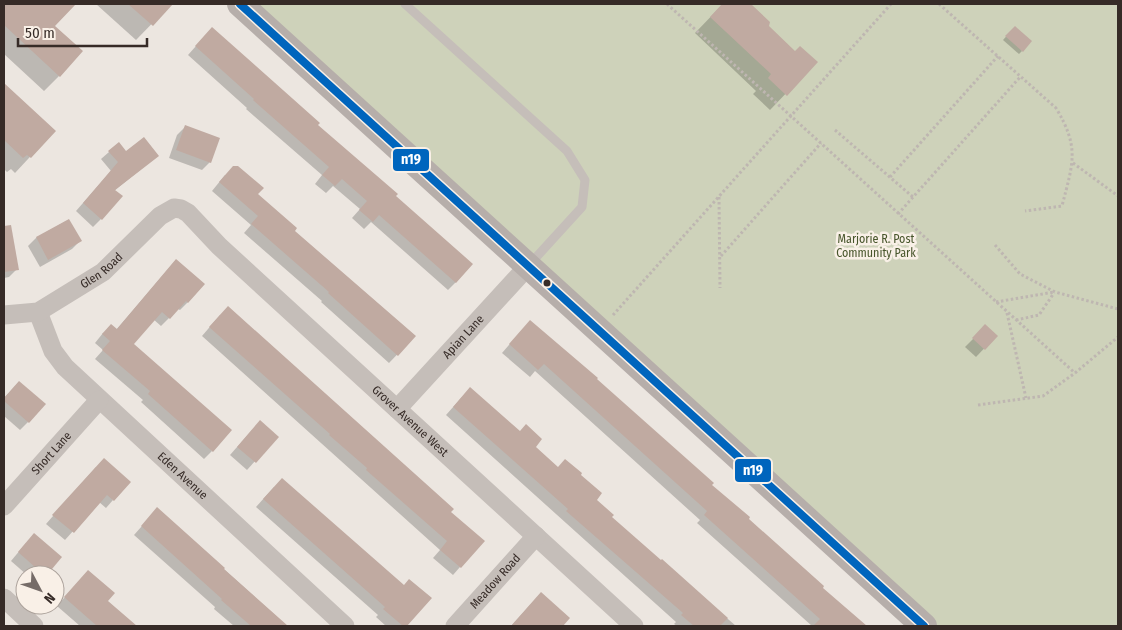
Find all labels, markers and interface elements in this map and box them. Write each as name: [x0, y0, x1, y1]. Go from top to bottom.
scale bar: [18, 15, 146, 47]
text: 50 m: [25, 24, 55, 42]
line badge: n19: [392, 148, 430, 172]
text: n19: [401, 151, 421, 168]
park label: Marjorie R. Post Community Park: [836, 232, 916, 260]
street label: Glen Road: [78, 250, 125, 291]
unlabelled marker: [542, 278, 552, 288]
street label: Apian Lane: [440, 312, 487, 361]
street label: Grover Avenue West: [369, 383, 451, 459]
street label: Short Lane: [29, 429, 74, 478]
street label: Eden Avenue: [155, 449, 211, 502]
line badge: n19: [734, 458, 772, 483]
text: n19: [743, 462, 763, 479]
street label: Meadow Road: [467, 551, 523, 612]
north arrow: [15, 565, 65, 615]
text: N: [40, 589, 59, 607]

